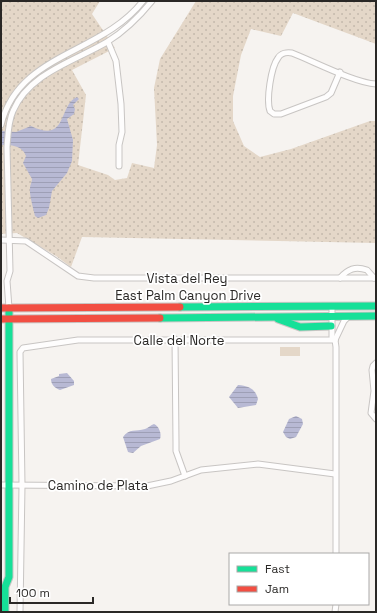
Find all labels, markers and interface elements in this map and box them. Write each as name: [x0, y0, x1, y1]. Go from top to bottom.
street label: Vista del Rey: [146, 270, 228, 287]
street label: East Palm Canyon Drive: [115, 287, 261, 304]
street label: Calle del Norte: [134, 332, 224, 349]
street label: Camino de Plata: [48, 477, 149, 494]
legend: [229, 553, 369, 605]
text: Fast: [265, 561, 290, 577]
scale bar: [10, 579, 93, 605]
text: Jam: [265, 581, 289, 597]
text: 100 m: [16, 585, 50, 601]

